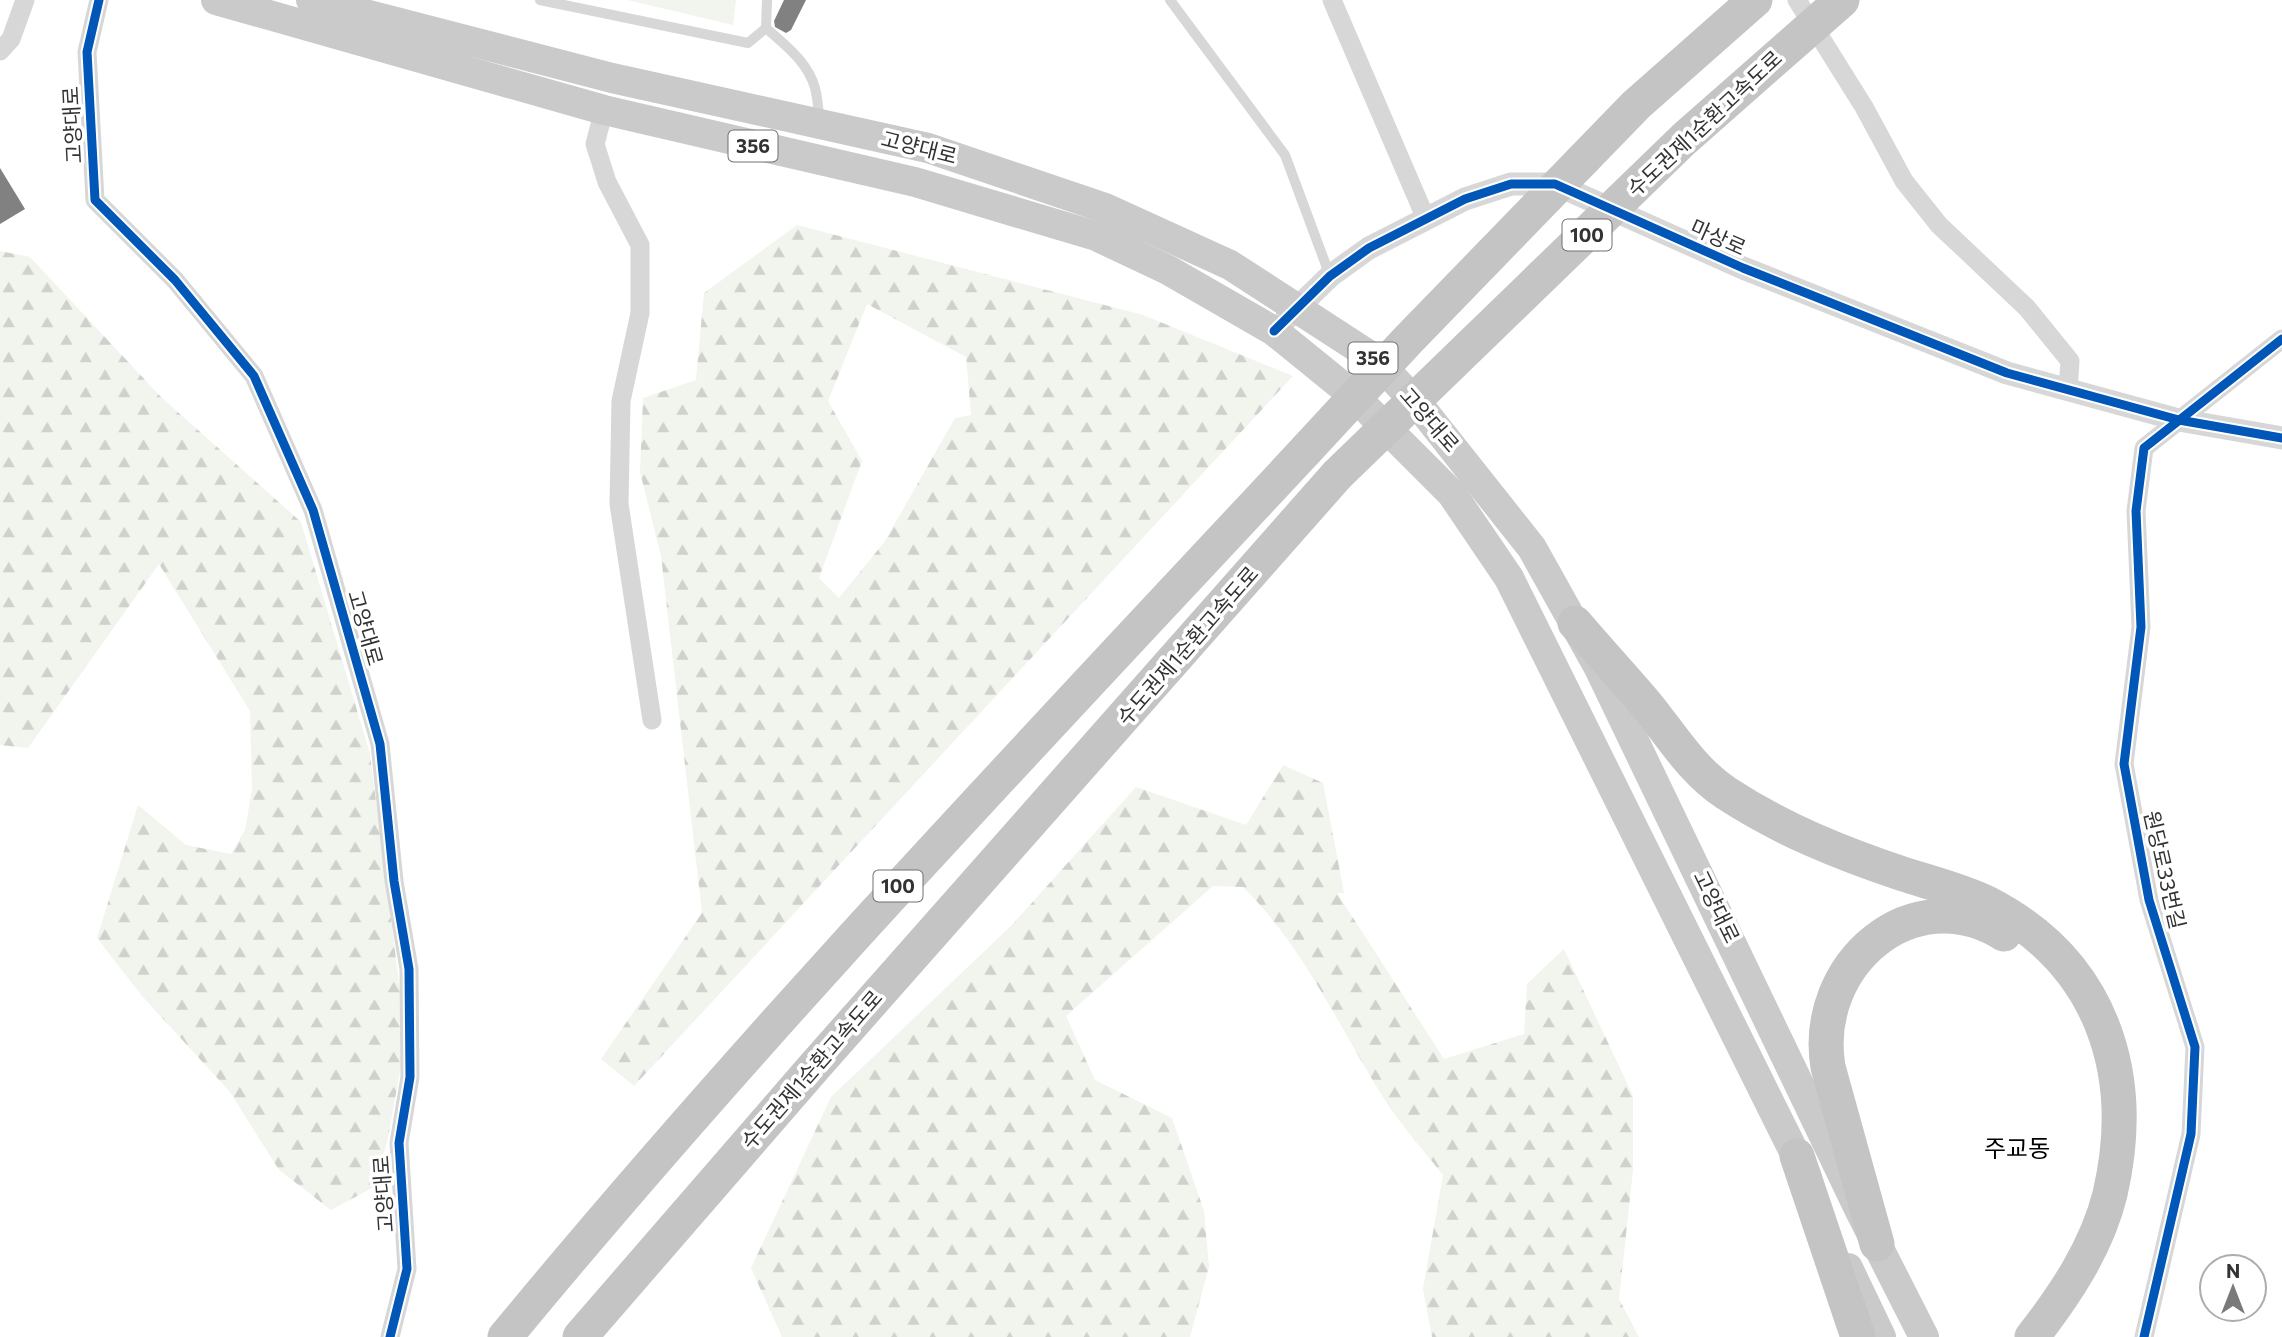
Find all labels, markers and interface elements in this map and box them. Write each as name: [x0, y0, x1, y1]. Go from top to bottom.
street label: 수도권제1순환고속도로: [1622, 45, 1786, 201]
street label: 고양대로: [57, 86, 86, 164]
street label: 고양대로: [879, 125, 960, 168]
road number: 356: [728, 130, 778, 162]
street label: 마상로: [1687, 213, 1750, 260]
road number: 100: [1562, 219, 1612, 250]
road number: 356: [1348, 342, 1398, 374]
street label: 고양대로: [1395, 382, 1465, 456]
street label: 수도권제1순환고속도로: [1111, 561, 1263, 730]
street label: 고양대로: [344, 587, 389, 668]
street label: 원당로33번길: [2140, 808, 2191, 931]
street label: 고양대로: [1689, 866, 1746, 947]
road number: 100: [874, 870, 922, 902]
street label: 수도권제1순환고속도로: [735, 985, 887, 1154]
district label: 주교동: [1984, 1133, 2050, 1162]
street label: 고양대로: [367, 1155, 398, 1234]
north arrow: [2198, 1253, 2268, 1323]
text: N: [2226, 1259, 2240, 1282]

